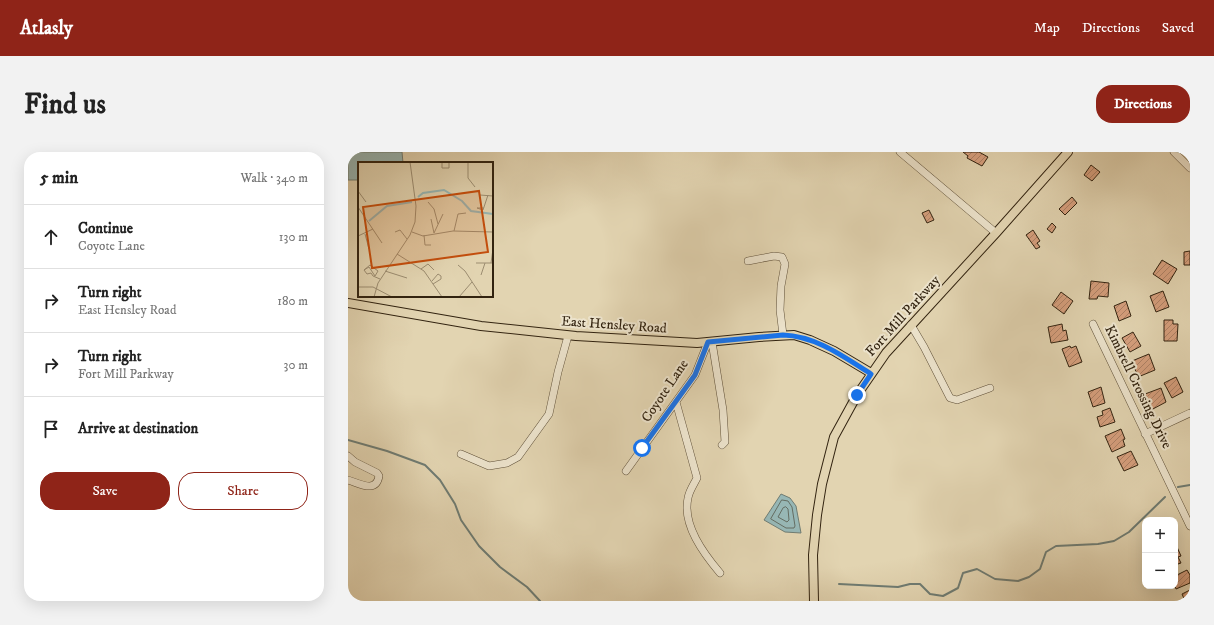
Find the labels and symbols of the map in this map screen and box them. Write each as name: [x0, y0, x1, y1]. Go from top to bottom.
inset map: [358, 162, 493, 297]
street label: Fort Mill Parkway: [862, 271, 944, 360]
street label: East Hensley Road: [561, 312, 667, 338]
street label: Kimbrell Crossing Drive: [1100, 322, 1176, 452]
street label: Coyote Lane: [637, 356, 693, 426]
route end: [848, 386, 866, 404]
route start: [633, 439, 651, 457]

